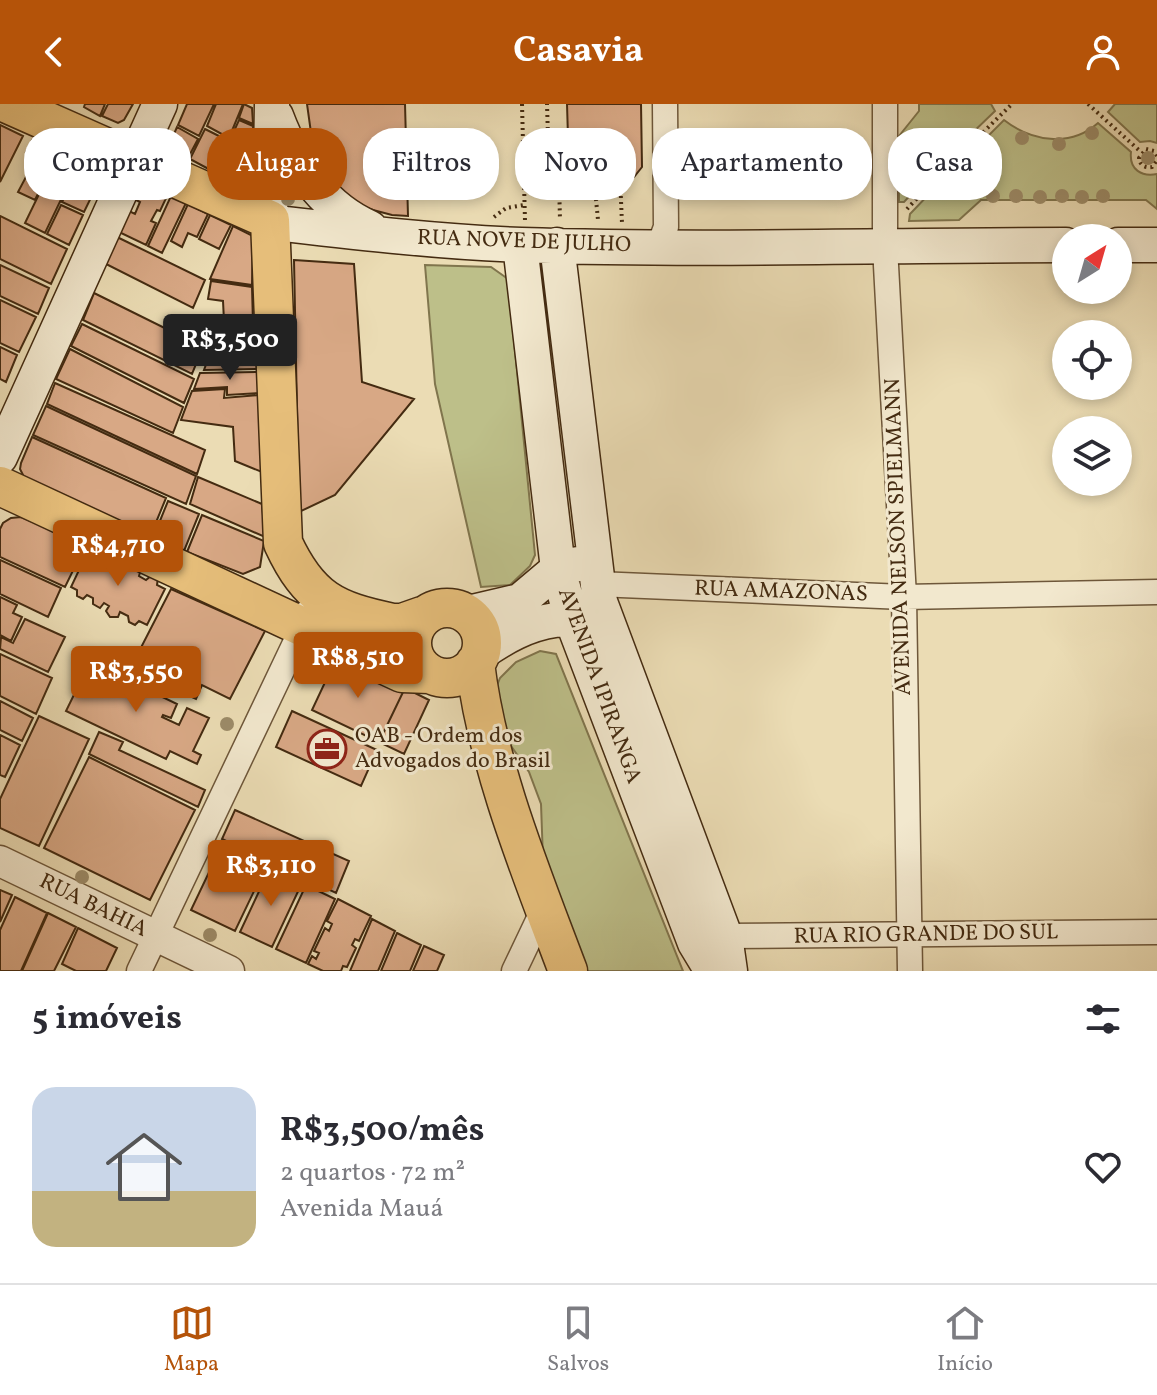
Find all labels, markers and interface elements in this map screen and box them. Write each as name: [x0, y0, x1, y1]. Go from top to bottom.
text: Casavia: [513, 27, 644, 77]
icon: back: [32, 30, 76, 74]
icon: person: [1081, 30, 1125, 74]
chip: Comprar: [24, 128, 191, 200]
chip: Alugar: [207, 128, 347, 200]
chip: Filtros: [363, 128, 499, 200]
chip: Novo: [515, 128, 636, 200]
chip: Apartamento: [652, 128, 872, 200]
chip: Casa: [888, 128, 1002, 200]
street label: RUA NOVE DE JULHO: [416, 223, 632, 261]
north arrow: [1052, 224, 1132, 304]
map controls: [1052, 224, 1132, 496]
pin: R$3,500: [156, 314, 304, 382]
button: locate: [1052, 320, 1132, 400]
text: R$3,500: [181, 322, 279, 358]
street label: AVENIDA NELSON SPIELMANN: [878, 378, 920, 696]
button: layers: [1052, 416, 1132, 496]
pin: R$4,710: [44, 520, 192, 588]
text: R$4,710: [71, 528, 165, 564]
street label: RUA AMAZONAS: [694, 573, 868, 611]
street label: AVENIDA IPIRANGA: [549, 584, 649, 788]
pin: R$8,510: [284, 632, 432, 700]
text: R$8,510: [312, 640, 404, 676]
pin: R$3,550: [62, 646, 210, 714]
text: R$3,550: [89, 654, 183, 690]
place label: OAB - Ordem dos Advogados do Brasil: [355, 721, 551, 777]
office icon: OAB - Ordem dos Advogados do Brasil: [306, 728, 348, 770]
pin: R$3,110: [197, 840, 345, 908]
text: R$3,110: [226, 848, 316, 884]
street label: RUA BAHIA: [33, 866, 153, 946]
street label: RUA RIO GRANDE DO SUL: [793, 917, 1059, 953]
text: 5 imóveis: [32, 996, 182, 1043]
icon: filters: [1081, 997, 1125, 1041]
text: R$3,500/mês: [280, 1108, 484, 1155]
icon: home: [96, 1119, 192, 1215]
icon: heart: [1081, 1145, 1125, 1189]
text: 2 quartos · 72 m²: [280, 1155, 465, 1191]
text: Avenida Mauá: [280, 1191, 443, 1227]
tab: Mapa: [164, 1301, 219, 1380]
tab: Salvos: [547, 1301, 609, 1380]
tab: Início: [937, 1301, 993, 1380]

